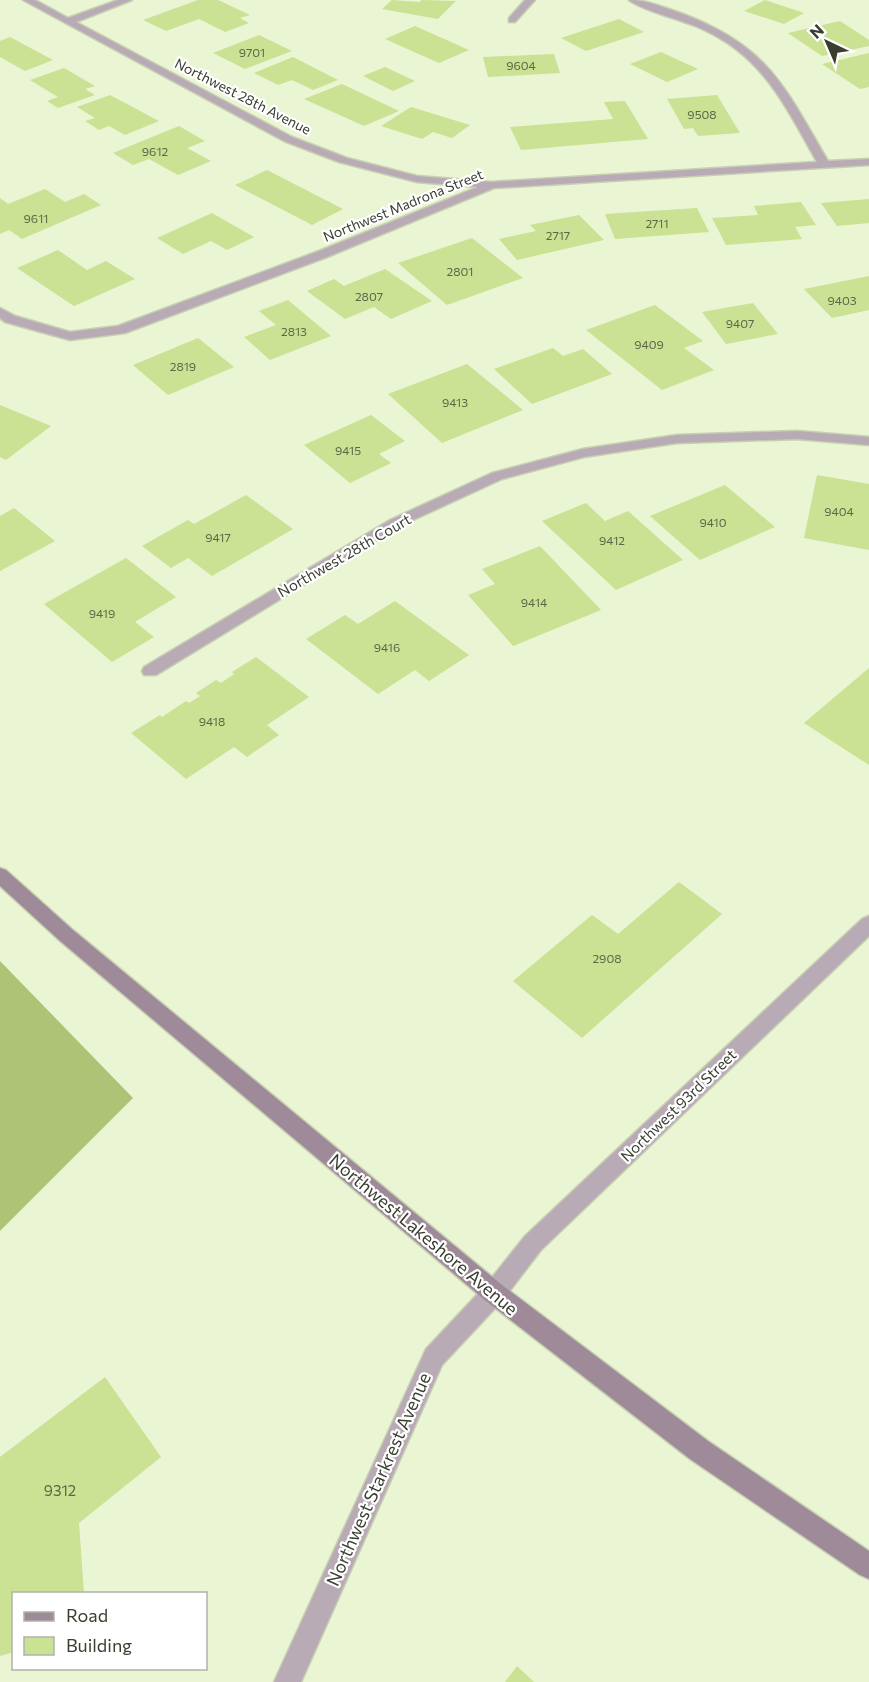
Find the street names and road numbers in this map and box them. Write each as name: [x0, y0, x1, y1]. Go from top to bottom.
street label: Northwest 28th Avenue: [172, 54, 314, 138]
street label: Northwest Madrona Street: [320, 165, 486, 245]
street label: Northwest 28th Court: [274, 509, 414, 601]
street label: Northwest 93rd Street: [617, 1045, 739, 1165]
street label: Northwest Lakeshore Avenue: [325, 1149, 523, 1319]
street label: Northwest Starkrest Avenue: [321, 1369, 435, 1589]

